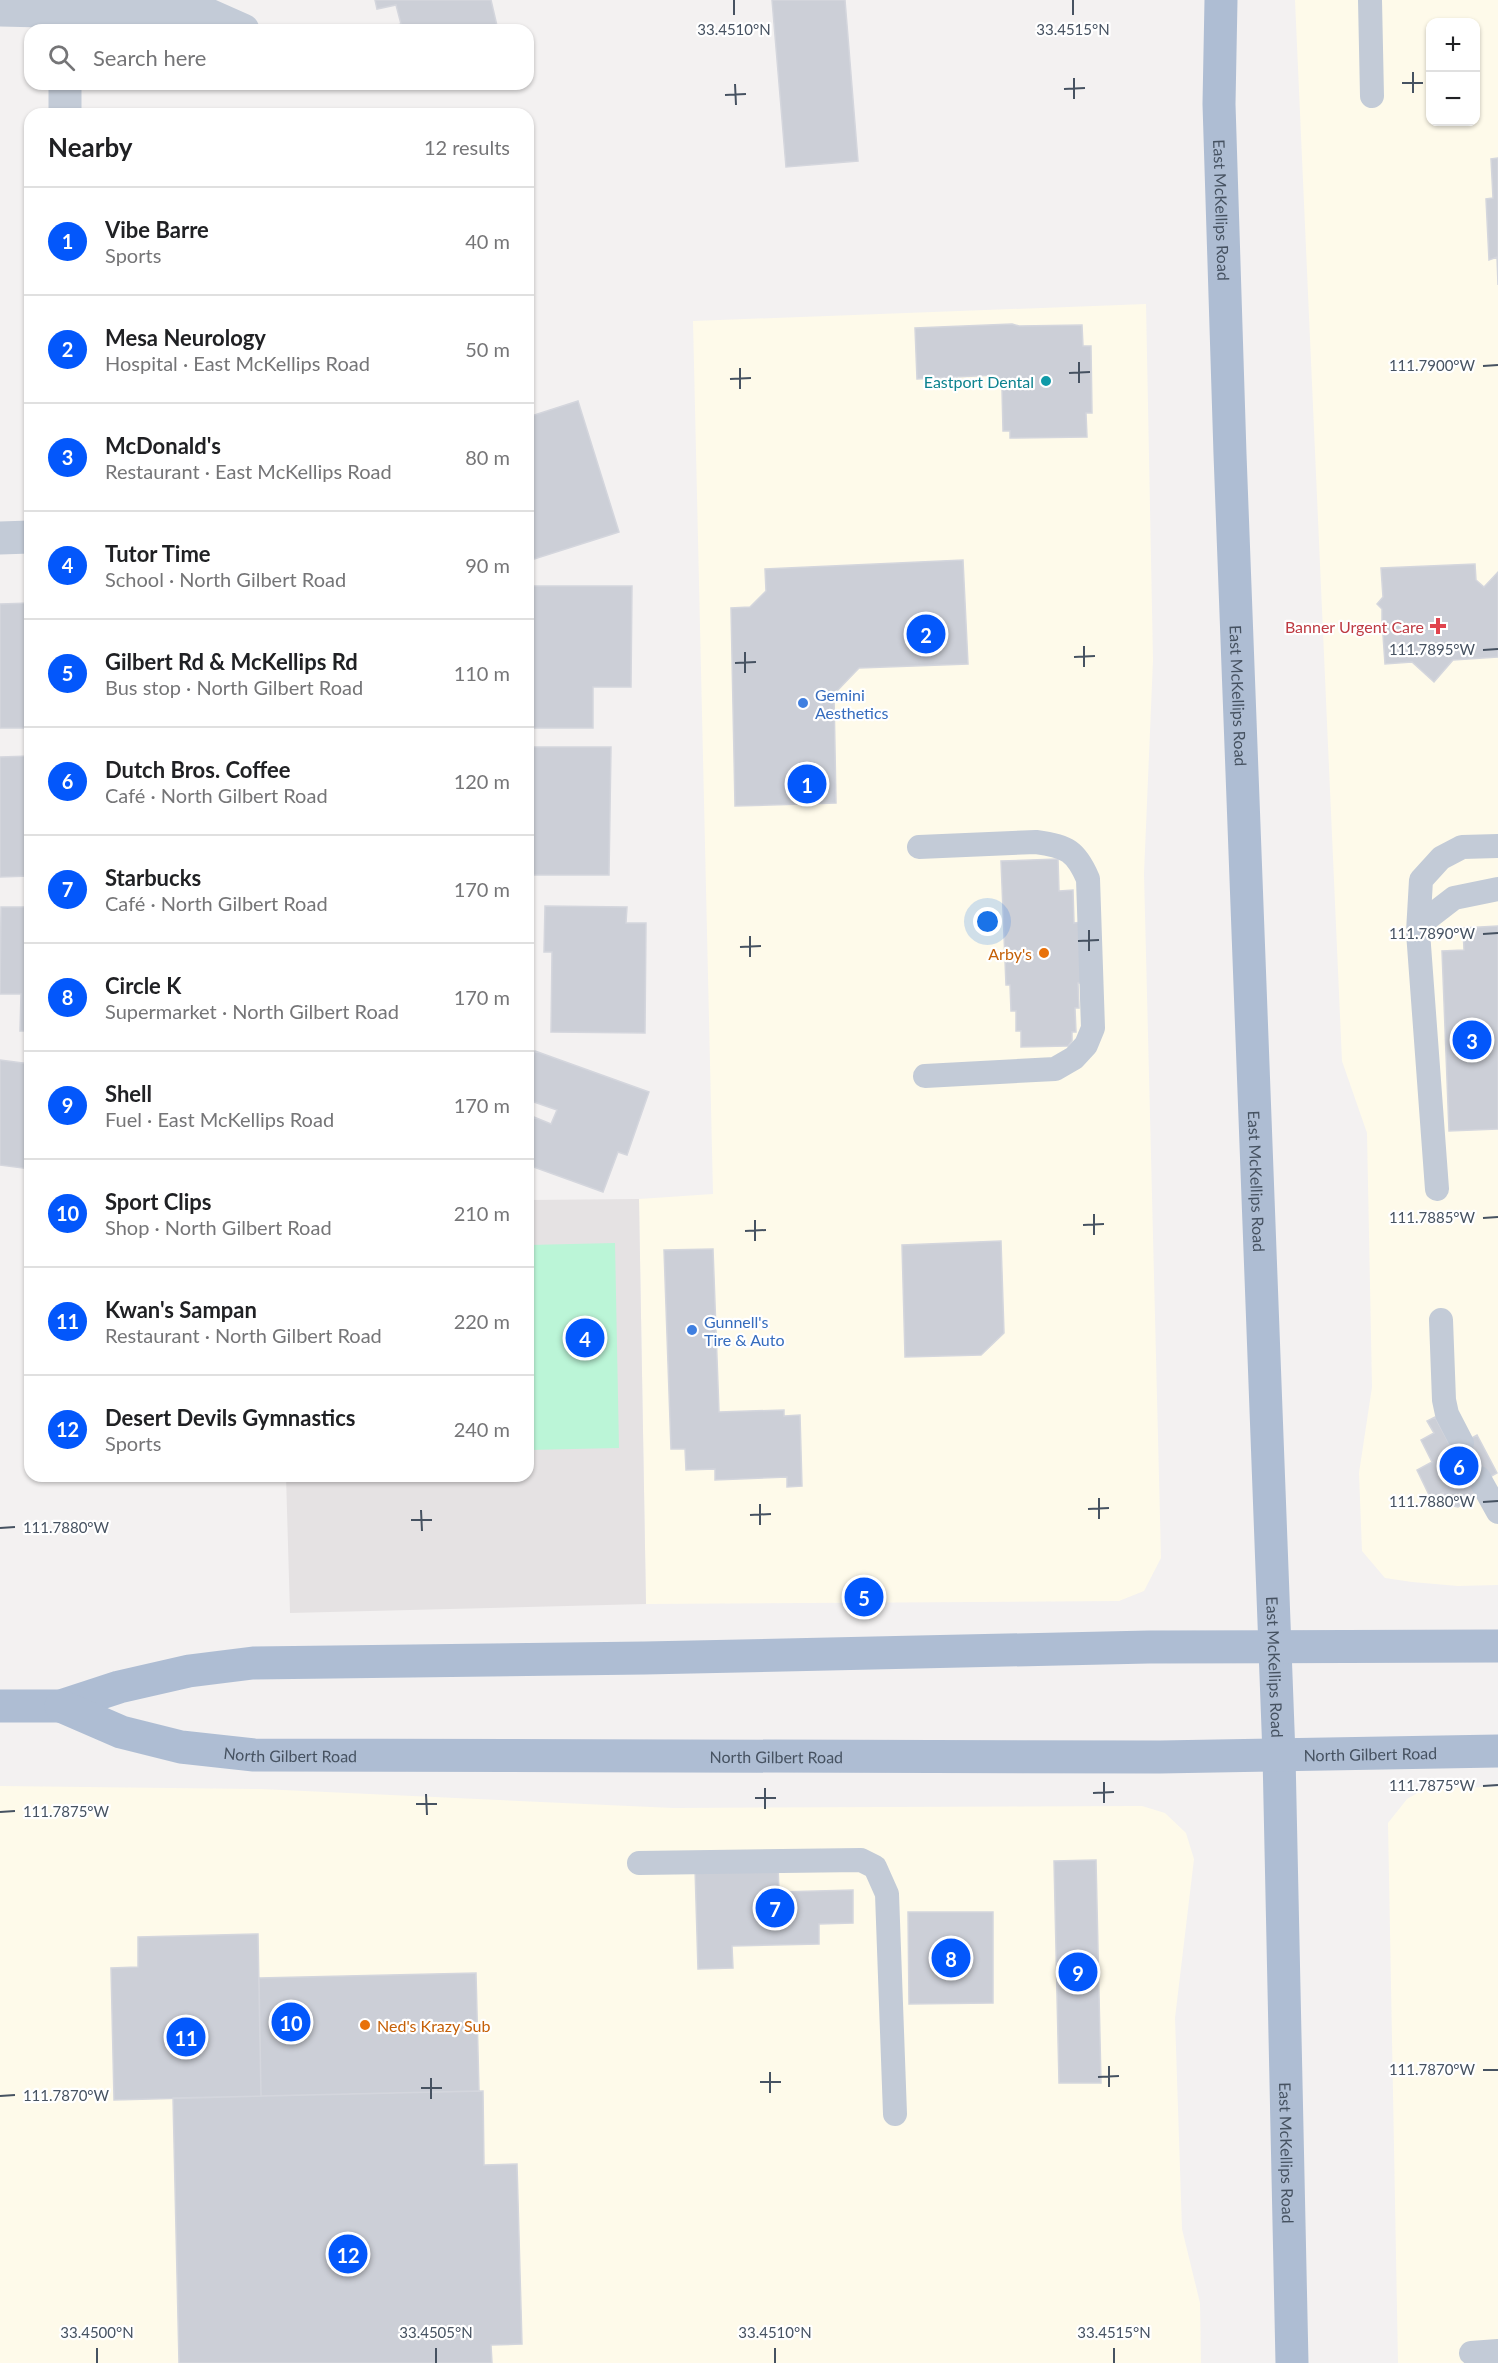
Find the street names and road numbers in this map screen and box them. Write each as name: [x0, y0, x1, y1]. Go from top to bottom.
street label: East McKellips Road: [1211, 139, 1234, 281]
street label: East McKellips Road: [1227, 625, 1251, 767]
street label: East McKellips Road: [1245, 1110, 1270, 1252]
street label: East McKellips Road: [1264, 1596, 1288, 1738]
street label: North Gilbert Road: [223, 1742, 357, 1765]
street label: North Gilbert Road: [1303, 1743, 1437, 1764]
street label: North Gilbert Road: [710, 1747, 843, 1766]
street label: East McKellips Road: [1276, 2082, 1299, 2224]

